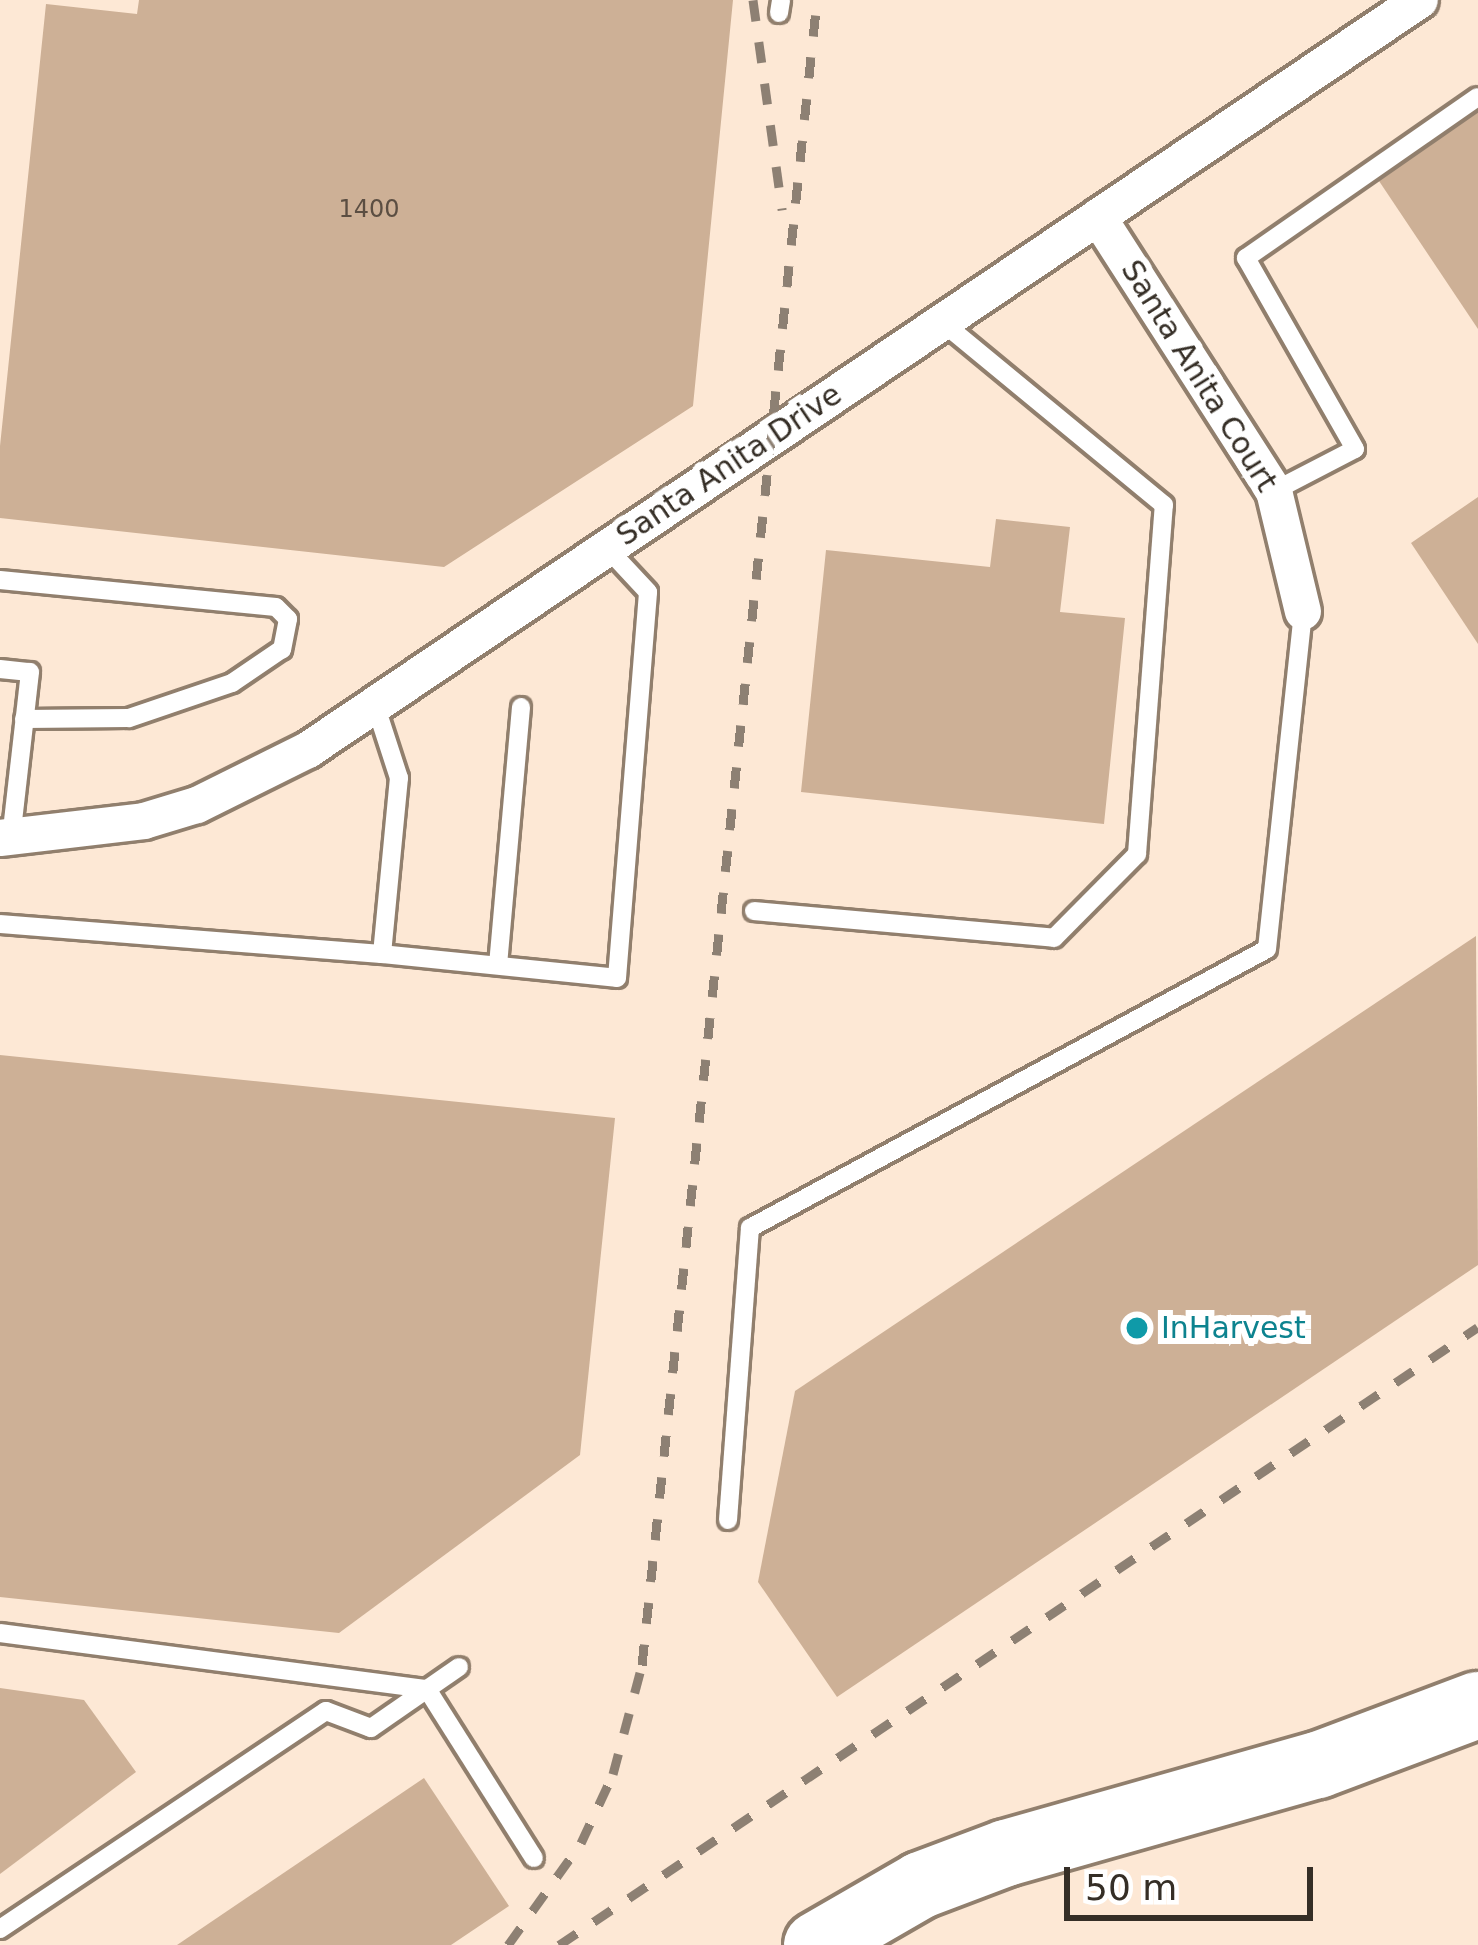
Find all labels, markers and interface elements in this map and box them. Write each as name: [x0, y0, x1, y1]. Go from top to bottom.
house number: 1400: [338, 196, 400, 224]
street label: Santa Anita Court: [1113, 254, 1285, 498]
street label: Santa Anita Drive: [610, 376, 848, 554]
place label: InHarvest: [1161, 1310, 1306, 1346]
marker: InHarvest: [1124, 1315, 1150, 1341]
scale bar: [1070, 1843, 1319, 1917]
text: 50 m: [1085, 1867, 1177, 1908]

